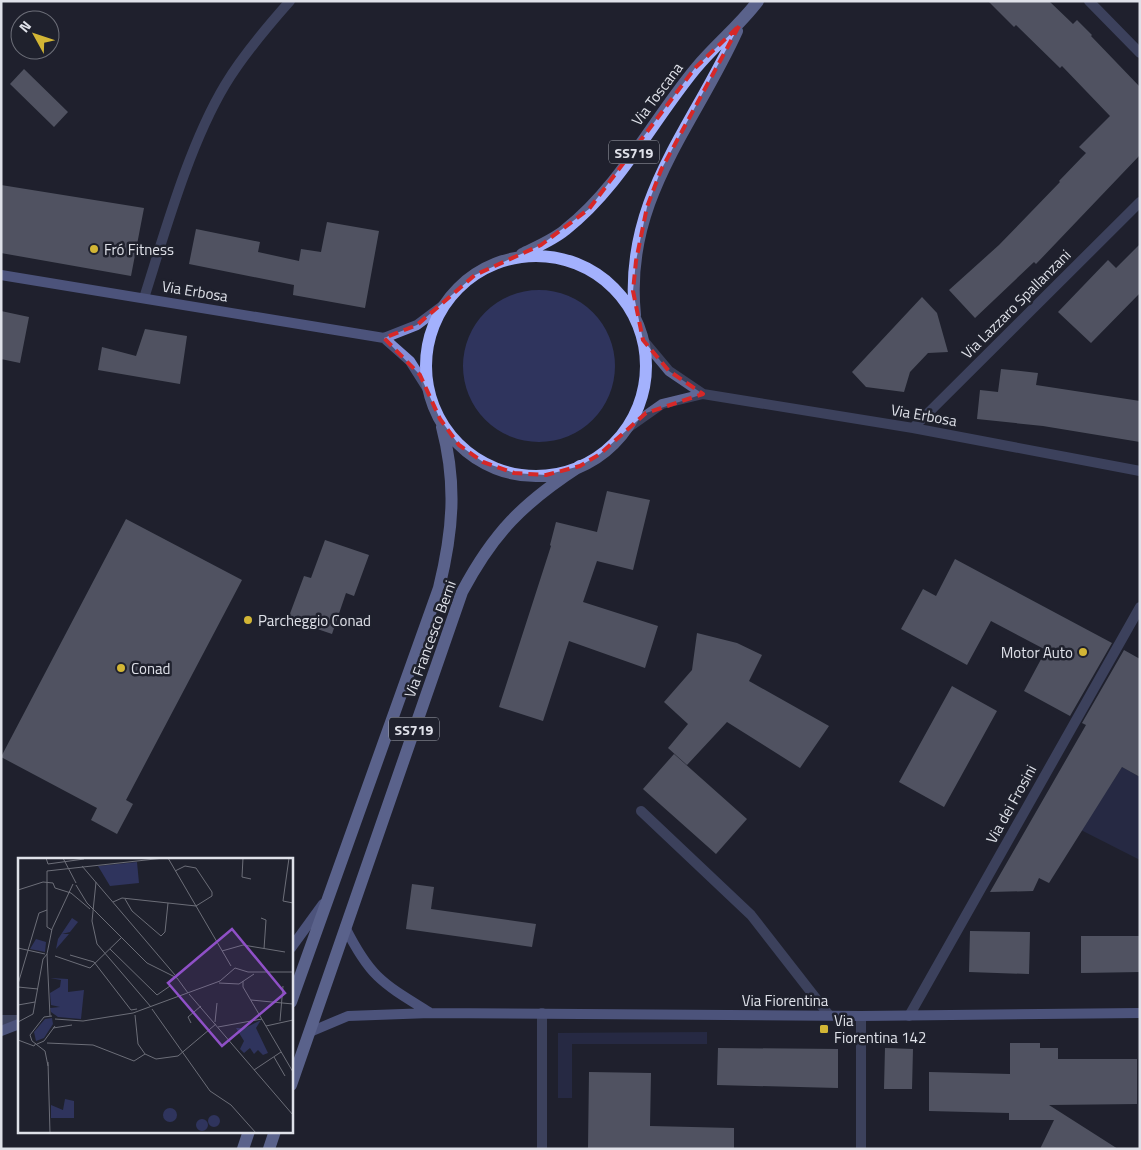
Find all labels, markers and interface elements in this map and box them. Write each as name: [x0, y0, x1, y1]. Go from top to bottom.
north arrow: [10, 10, 60, 60]
text: N: [13, 16, 36, 37]
street label: Via Toscana: [626, 57, 689, 130]
road number: SS719: [609, 140, 659, 163]
place label: Fró Fitness: [104, 238, 174, 261]
marker: Fró Fitness: [88, 243, 100, 255]
street label: Via Lazzaro Spallanzani: [956, 244, 1076, 364]
street label: Via Erbosa: [160, 274, 230, 308]
street label: Via Erbosa: [889, 398, 959, 432]
street label: Via Francesco Berni: [398, 577, 462, 701]
place label: Parcheggio Conad: [258, 609, 371, 632]
marker: Parcheggio Conad: [242, 614, 254, 626]
place label: Motor Auto: [1001, 641, 1073, 664]
marker: Motor Auto: [1077, 646, 1089, 658]
place label: Conad: [131, 657, 170, 680]
marker: Conad: [115, 662, 127, 674]
road number: SS719: [389, 718, 439, 741]
street label: Via dei Frosini: [980, 760, 1042, 848]
inset map: [18, 858, 292, 1132]
street label: Via Fiorentina: [742, 989, 829, 1012]
place label: Via Fiorentina 142: [834, 1009, 926, 1049]
marker: Via Fiorentina 142: [818, 1023, 830, 1035]

